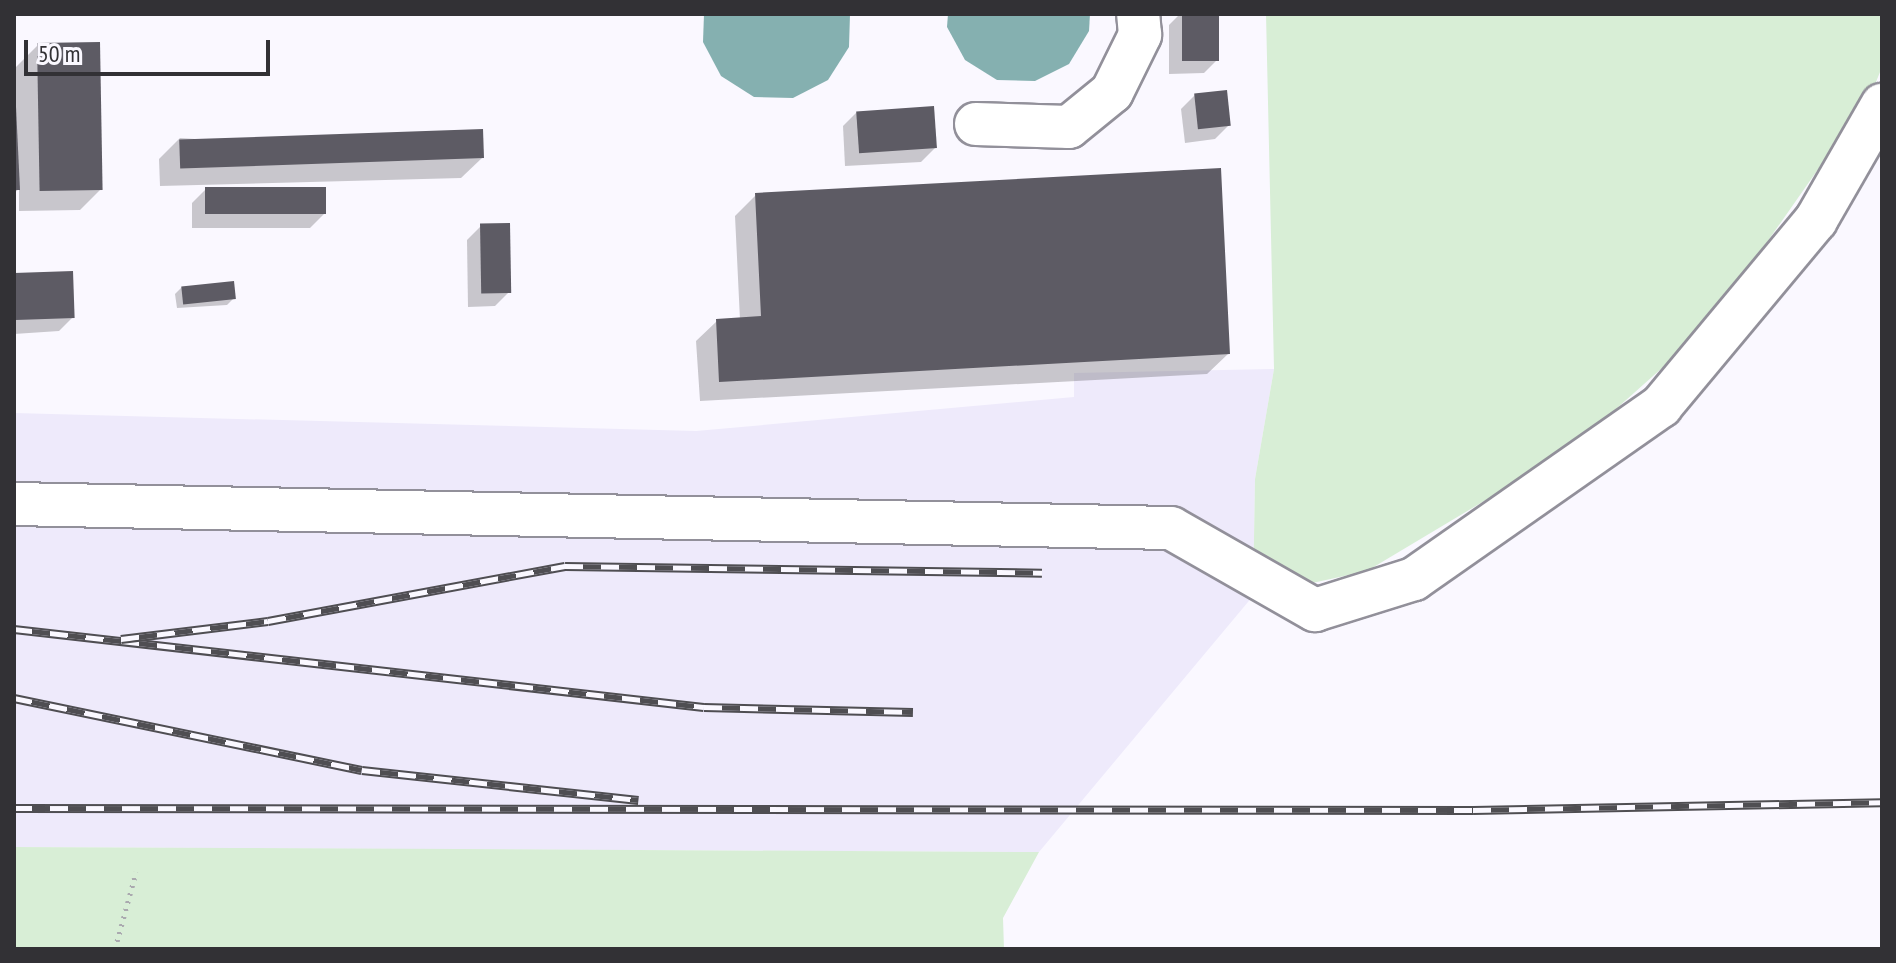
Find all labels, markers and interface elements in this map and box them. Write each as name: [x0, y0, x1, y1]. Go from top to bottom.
scale bar: [28, 24, 274, 74]
text: 50 m: [38, 38, 80, 69]

